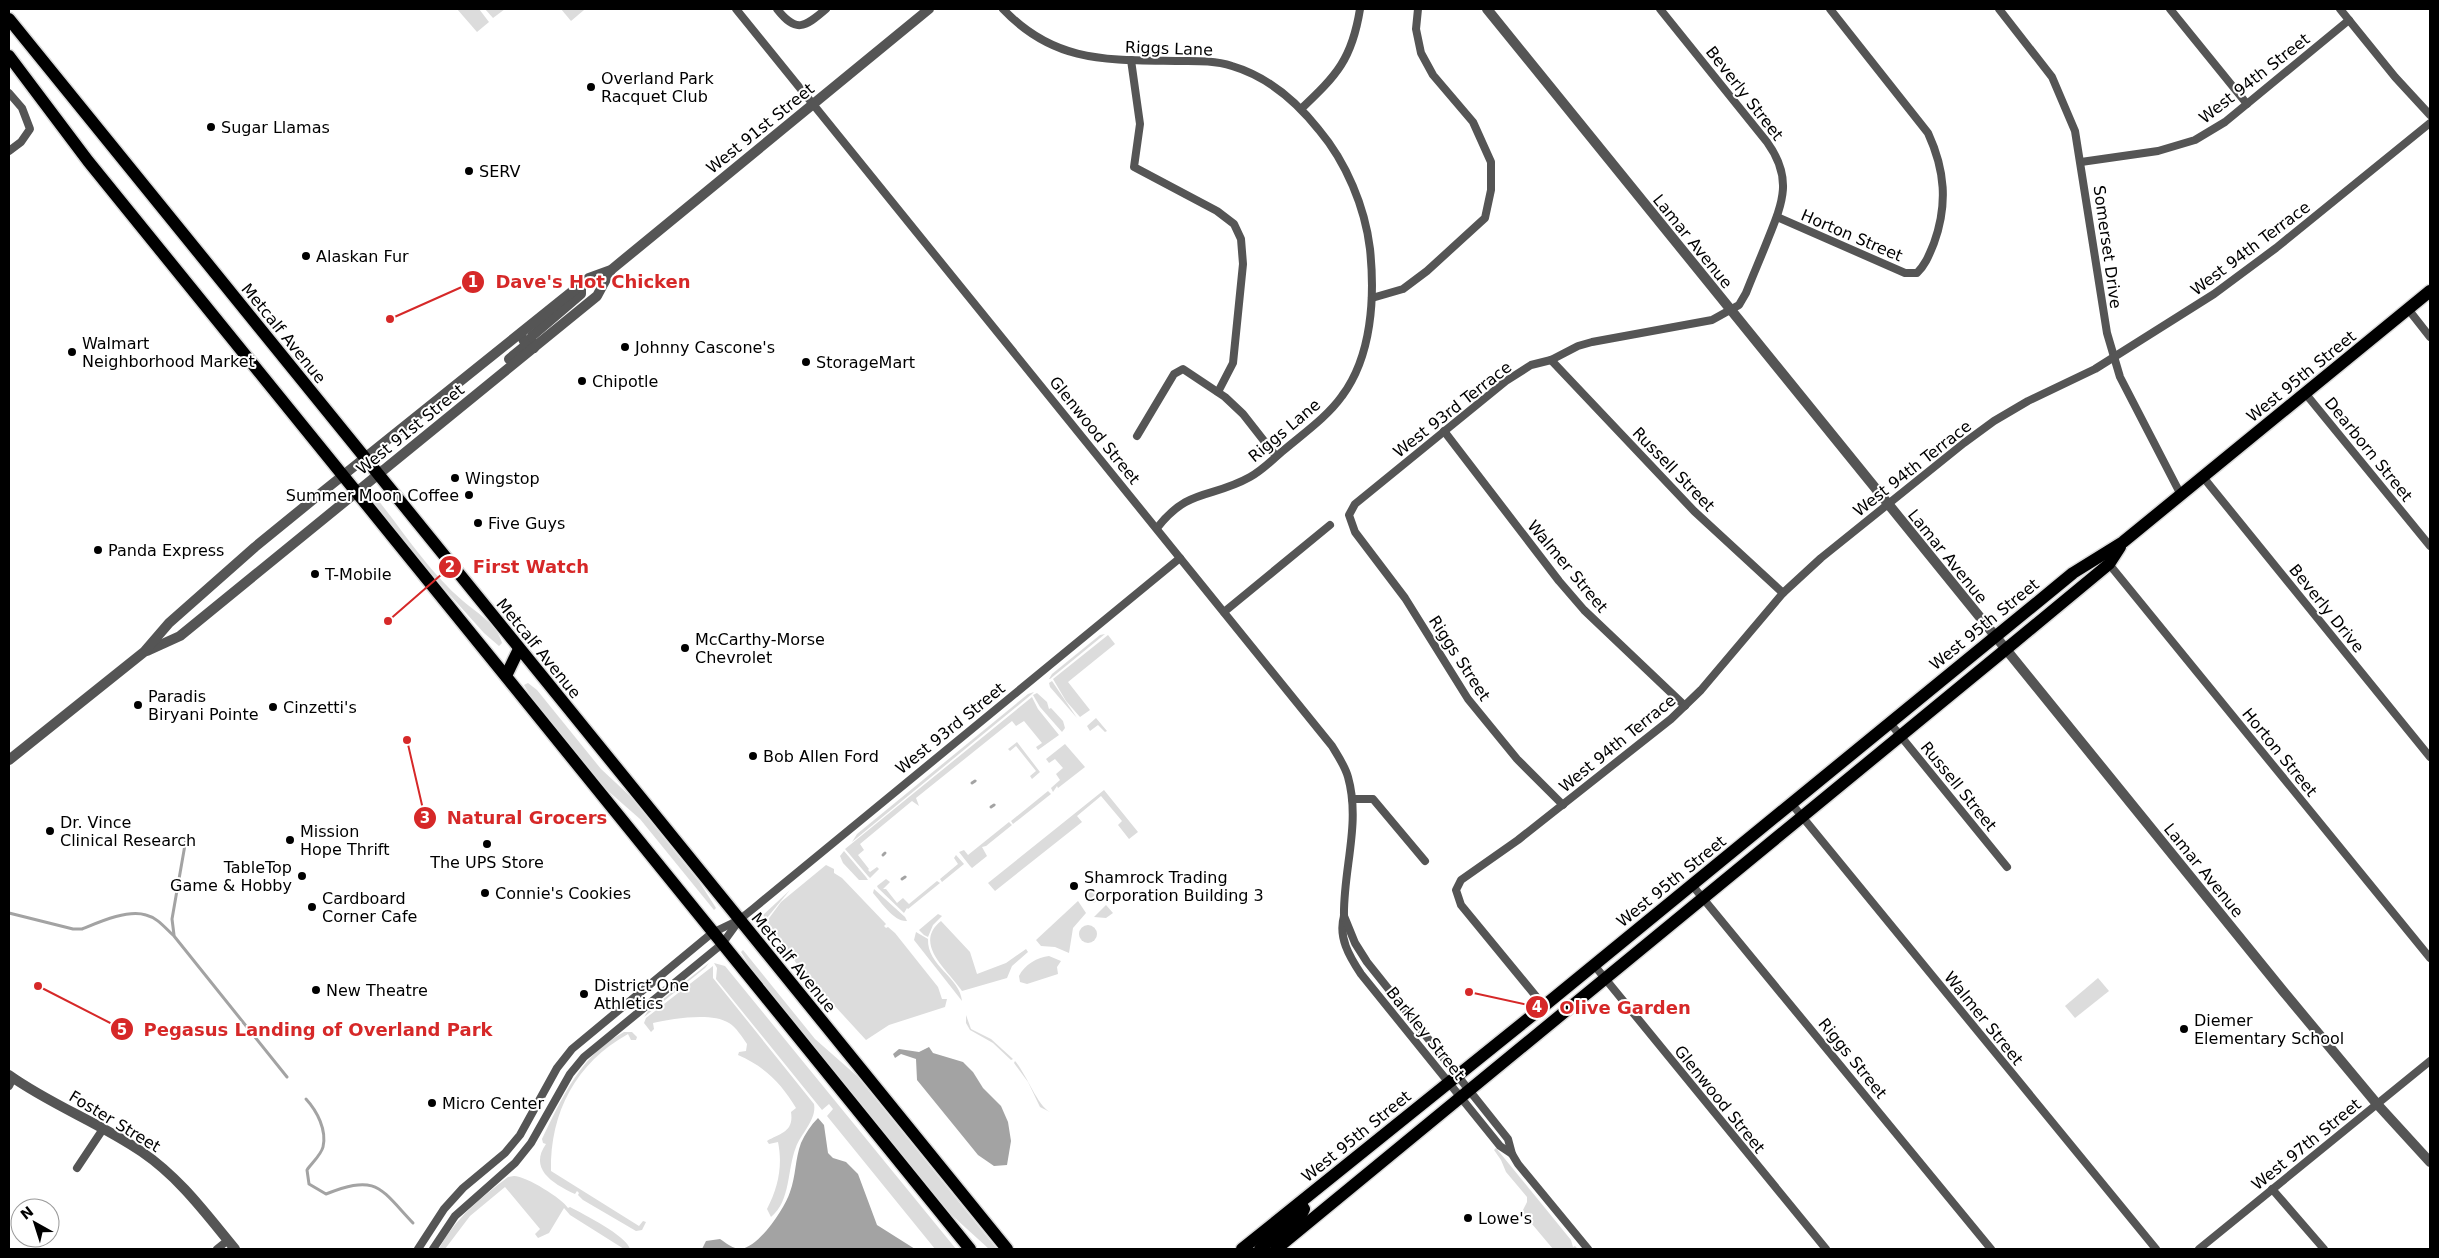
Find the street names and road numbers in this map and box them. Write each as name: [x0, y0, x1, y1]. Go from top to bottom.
street label: West 94th Street: [2195, 29, 2313, 127]
street label: Riggs Lane: [1125, 37, 1213, 60]
street label: Beverly Street: [1702, 42, 1787, 144]
street label: West 91st Street: [703, 79, 818, 178]
street label: Somerset Drive: [2089, 184, 2126, 310]
street label: Lamar Avenue: [1649, 191, 1736, 292]
street label: West 94th Terrace: [2187, 197, 2314, 299]
street label: Horton Street: [1798, 206, 1905, 265]
street label: Metcalf Avenue: [237, 279, 330, 387]
street label: West 95th Street: [2243, 327, 2360, 426]
street label: West 93rd Terrace: [1390, 357, 1515, 461]
street label: Glenwood Street: [1045, 373, 1144, 488]
street label: West 91st Street: [353, 380, 468, 479]
street label: Dearborn Street: [2321, 393, 2416, 505]
street label: Riggs Lane: [1245, 395, 1324, 466]
street label: West 94th Terrace: [1850, 416, 1975, 520]
street label: Russell Street: [1629, 423, 1719, 515]
street label: Lamar Avenue: [1904, 506, 1991, 607]
street label: Walmer Street: [1523, 516, 1612, 616]
street label: Beverly Drive: [2285, 560, 2368, 656]
street label: West 95th Street: [1926, 575, 2043, 674]
street label: Metcalf Avenue: [492, 594, 585, 702]
street label: Riggs Street: [1425, 612, 1494, 705]
street label: West 93rd Street: [892, 679, 1009, 778]
street label: West 94th Terrace: [1555, 691, 1679, 796]
street label: Horton Street: [2238, 704, 2321, 800]
street label: Russell Street: [1917, 738, 2000, 835]
street label: Lamar Avenue: [2160, 820, 2247, 921]
street label: West 95th Street: [1613, 832, 1730, 931]
street label: Metcalf Avenue: [747, 908, 840, 1016]
street label: Walmer Street: [1940, 968, 2027, 1069]
street label: Barkley Street: [1382, 983, 1469, 1084]
street label: Riggs Street: [1814, 1014, 1891, 1102]
street label: Glenwood Street: [1670, 1042, 1769, 1157]
street label: Foster Street: [66, 1087, 164, 1156]
street label: West 95th Street: [1298, 1087, 1415, 1186]
street label: West 97th Street: [2248, 1095, 2365, 1194]

